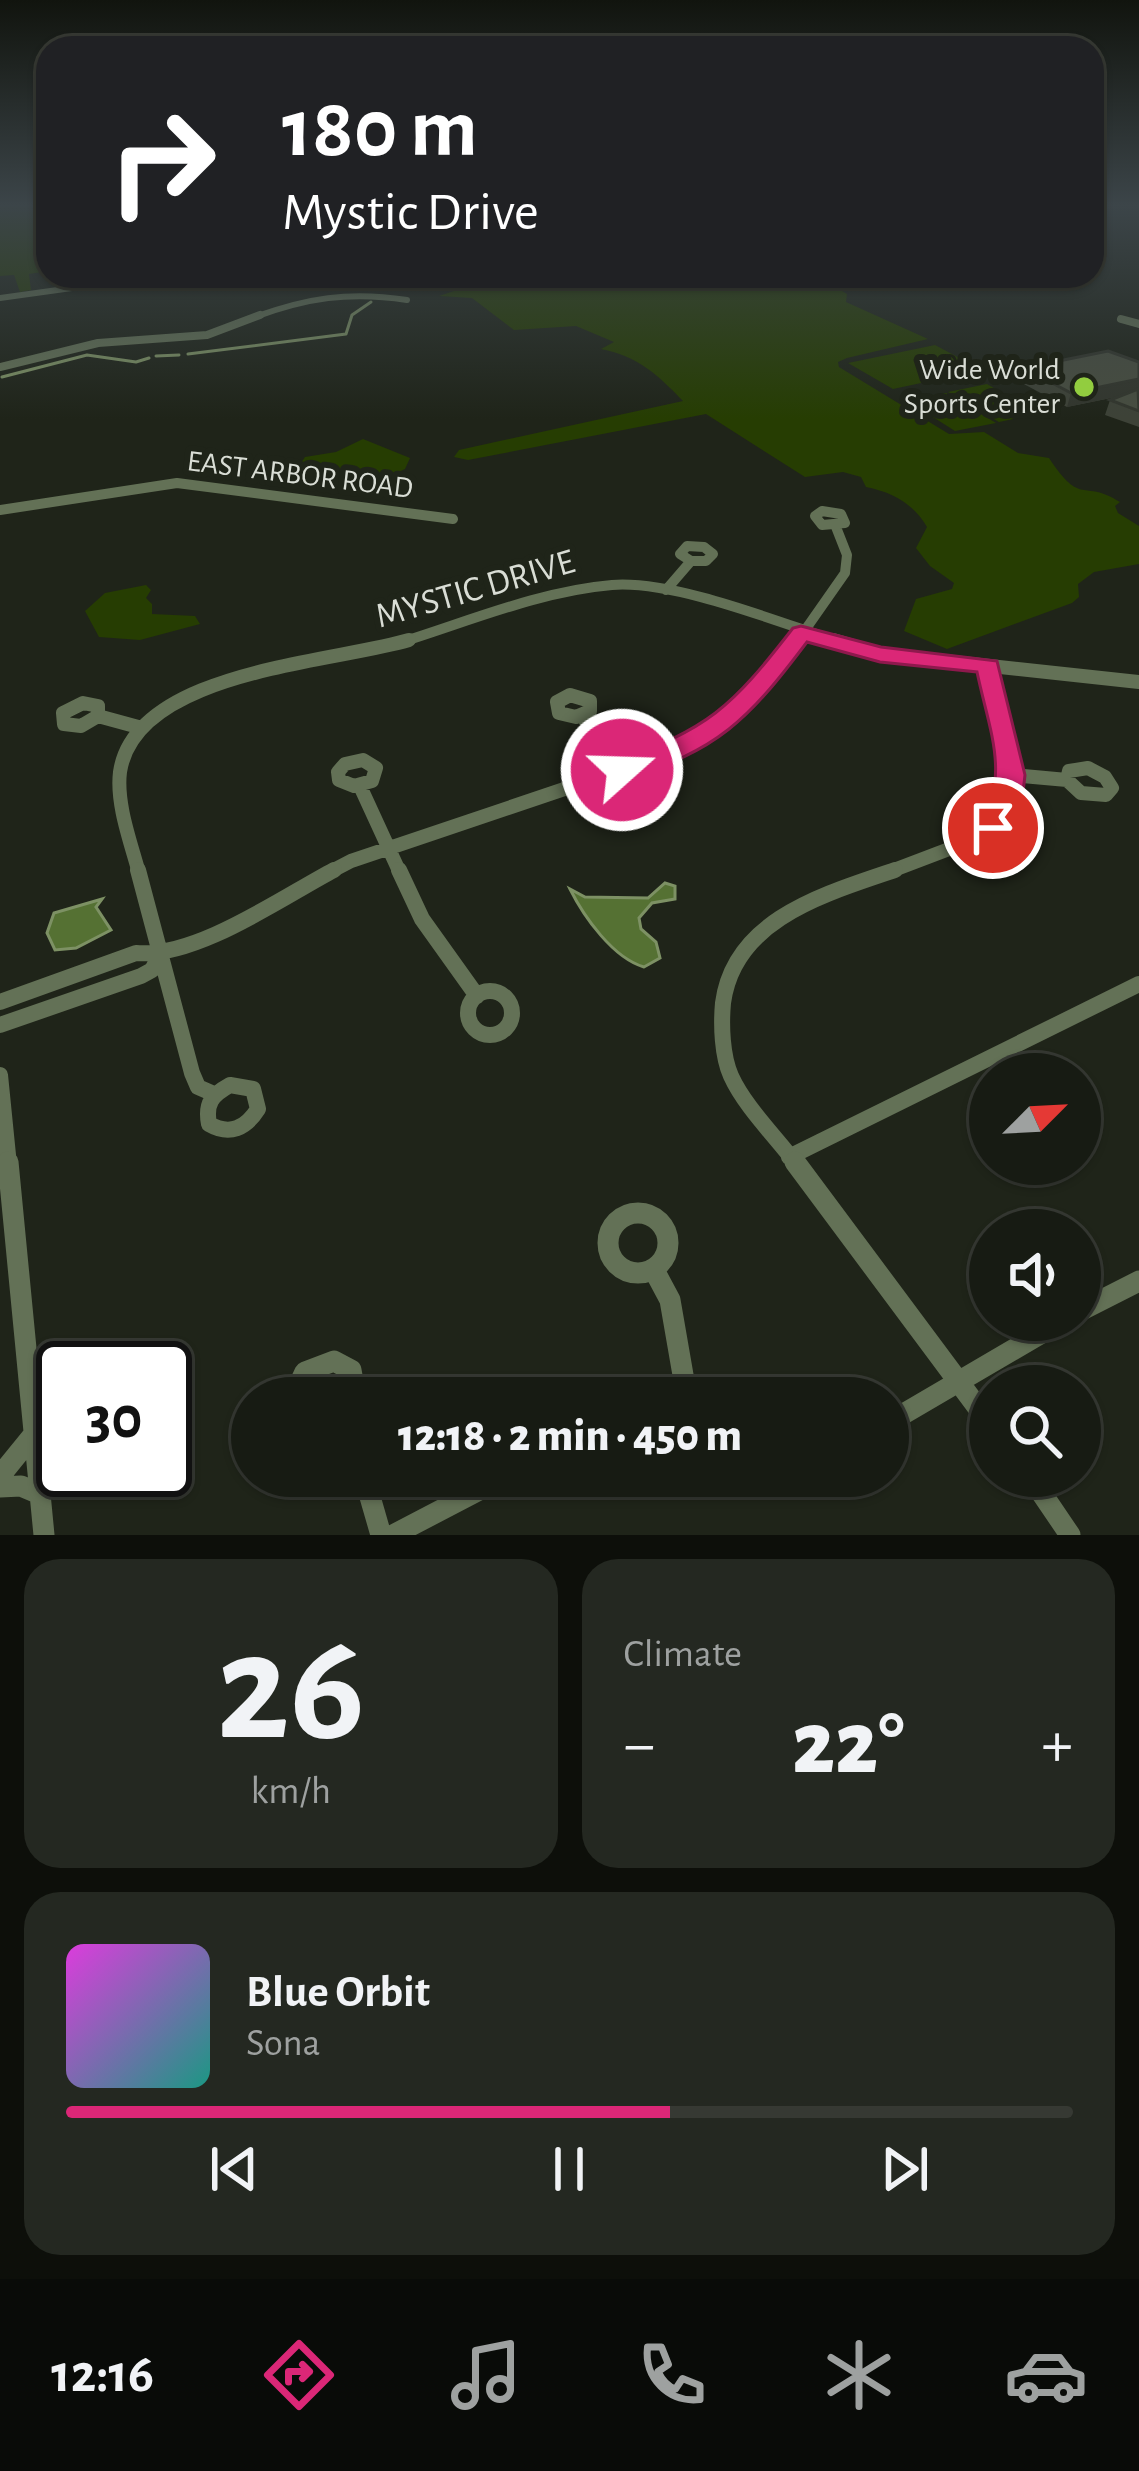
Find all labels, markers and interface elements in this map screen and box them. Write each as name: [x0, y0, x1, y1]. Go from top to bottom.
icon: right: [84, 84, 240, 240]
text: 180 m: [282, 88, 478, 172]
text: Mystic Drive: [282, 186, 539, 240]
place label: Wide World Sports Center: [904, 355, 1060, 419]
marker: Wide World Sports Center: [1071, 374, 1097, 400]
street label: EAST ARBOR ROAD: [185, 446, 415, 504]
street label: MYSTIC DRIVE: [371, 543, 579, 635]
position arrow: [559, 707, 685, 833]
pin: [942, 777, 1044, 879]
icon: arrive: [960, 795, 1026, 861]
north arrow: [969, 1053, 1101, 1185]
map controls: [969, 1053, 1101, 1497]
button: sound: [969, 1209, 1101, 1341]
speed limit sign: 30: [36, 1341, 192, 1497]
button: search: [969, 1365, 1101, 1497]
text: 12:18 · 2 min · 450 m: [398, 1414, 742, 1459]
text: 26: [216, 1612, 365, 1768]
text: Climate: [624, 1635, 742, 1674]
text: 22°: [792, 1700, 905, 1790]
text: −: [624, 1712, 655, 1778]
text: +: [1041, 1712, 1073, 1778]
text: km/h: [251, 1772, 331, 1811]
text: Blue Orbit: [246, 1970, 430, 2015]
text: Sona: [246, 2024, 321, 2063]
icon: previous: [201, 2136, 267, 2202]
icon: pause: [536, 2136, 602, 2202]
icon: next: [872, 2136, 938, 2202]
icon: directions: [257, 2333, 341, 2417]
icon: music: [444, 2333, 528, 2417]
icon: phone: [630, 2333, 714, 2417]
icon: climate: [817, 2333, 901, 2417]
icon: car: [1004, 2333, 1088, 2417]
text: 12:16: [51, 2348, 154, 2402]

